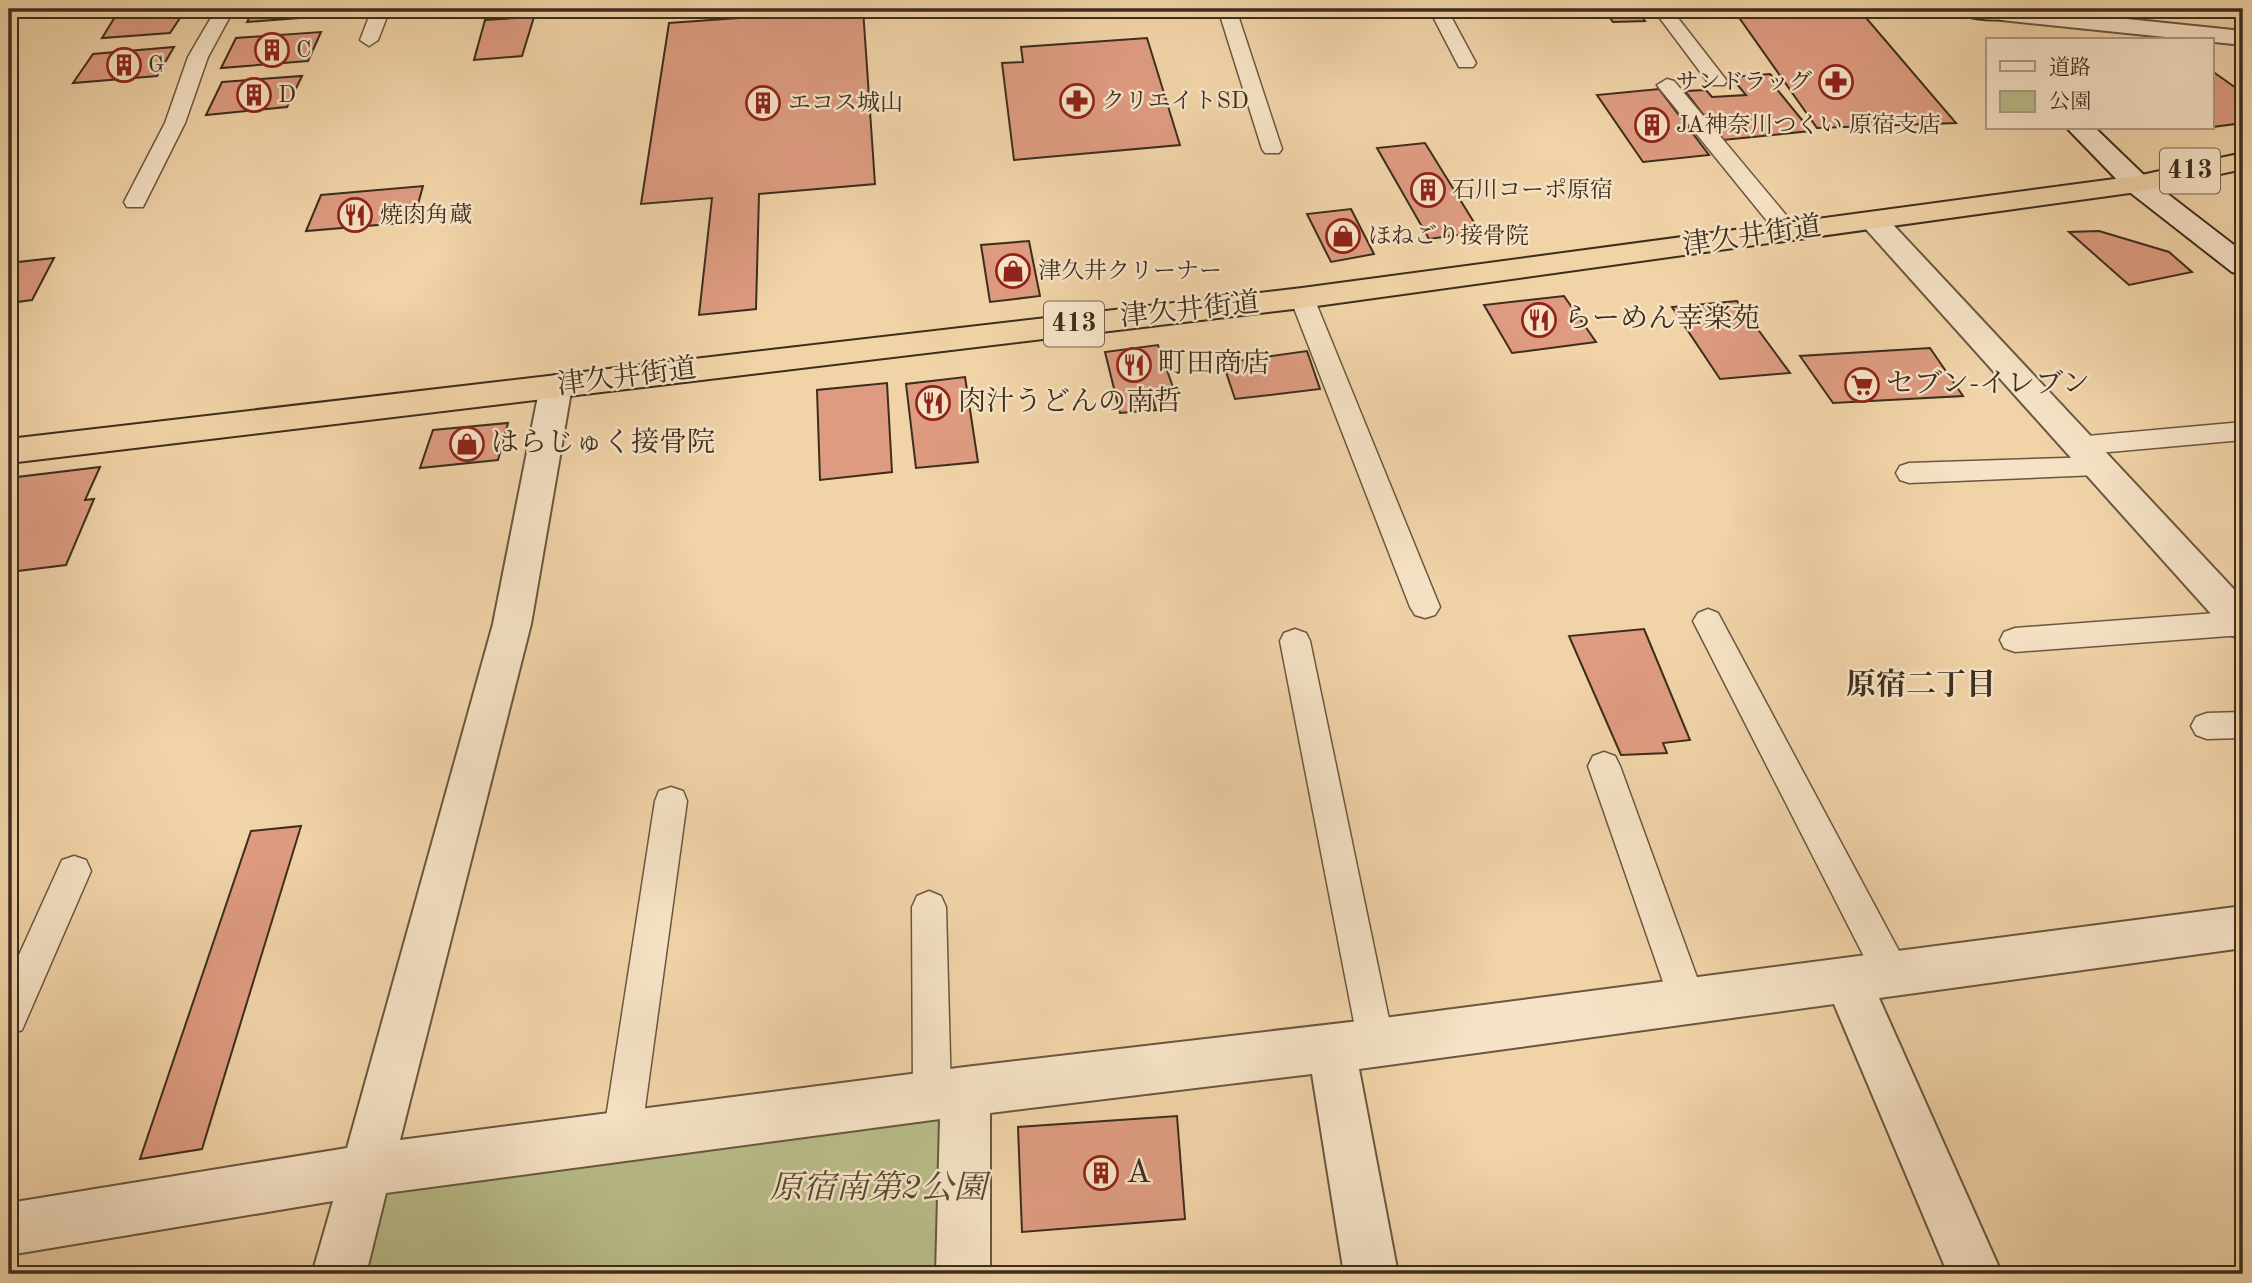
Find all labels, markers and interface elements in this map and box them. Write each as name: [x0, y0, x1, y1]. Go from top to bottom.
building icon: C: [253, 31, 291, 69]
legend: [1986, 38, 2214, 130]
place label: C: [296, 39, 311, 62]
building icon: G: [105, 46, 143, 84]
place label: G: [148, 54, 165, 77]
text: 道路: [2049, 56, 2091, 79]
pharmacy icon: サンドラッグ: [1817, 63, 1855, 101]
place label: サンドラッグ: [1676, 70, 1812, 94]
building icon: D: [235, 76, 273, 114]
pharmacy icon: クリエイトSD: [1058, 82, 1096, 120]
place label: D: [278, 84, 296, 107]
building icon: エコス城山: [744, 84, 782, 122]
place label: エコス城山: [788, 90, 903, 115]
place label: クリエイトSD: [1102, 90, 1249, 113]
text: 公園: [2049, 90, 2091, 113]
building icon: JA神奈川つくい 原宿支店: [1633, 106, 1671, 144]
place label: JA神奈川つくい 原宿支店: [1676, 112, 1941, 137]
road number: 413: [2160, 148, 2220, 194]
building icon: 石川コーポ原宿: [1409, 171, 1447, 209]
place label: 石川コーポ原宿: [1452, 177, 1613, 202]
restaurant icon: 焼肉角蔵: [336, 196, 374, 234]
place label: 焼肉角蔵: [380, 202, 472, 227]
street label: 津久井街道: [1680, 210, 1823, 261]
shop icon: ほねごり接骨院: [1324, 217, 1362, 255]
place label: ほねごり接骨院: [1368, 223, 1529, 248]
shop icon: 津久井クリーナー: [994, 252, 1032, 290]
place label: 津久井クリーナー: [1038, 258, 1222, 283]
street label: 津久井街道: [1119, 287, 1261, 332]
restaurant icon: らーめん幸楽苑: [1520, 301, 1558, 339]
road number: 413: [1044, 302, 1104, 346]
place label: らーめん幸楽苑: [1564, 303, 1760, 334]
restaurant icon: 町田商店: [1115, 346, 1153, 384]
place label: 町田商店: [1158, 348, 1270, 379]
street label: 津久井街道: [555, 353, 698, 400]
supermarket icon: セブン-イレブン: [1843, 366, 1881, 404]
place label: セブン-イレブン: [1886, 369, 2090, 399]
restaurant icon: 肉汁うどんの南哲: [914, 384, 952, 422]
place label: 肉汁うどんの南哲: [958, 386, 1182, 417]
shop icon: はらじゅく接骨院: [448, 425, 486, 463]
place label: はらじゅく接骨院: [491, 427, 715, 458]
district label: 原宿二丁目: [1846, 668, 1996, 701]
building icon: A: [1082, 1154, 1120, 1192]
place label: A: [1126, 1157, 1151, 1190]
park label: 原宿南第2公園: [769, 1170, 992, 1206]

